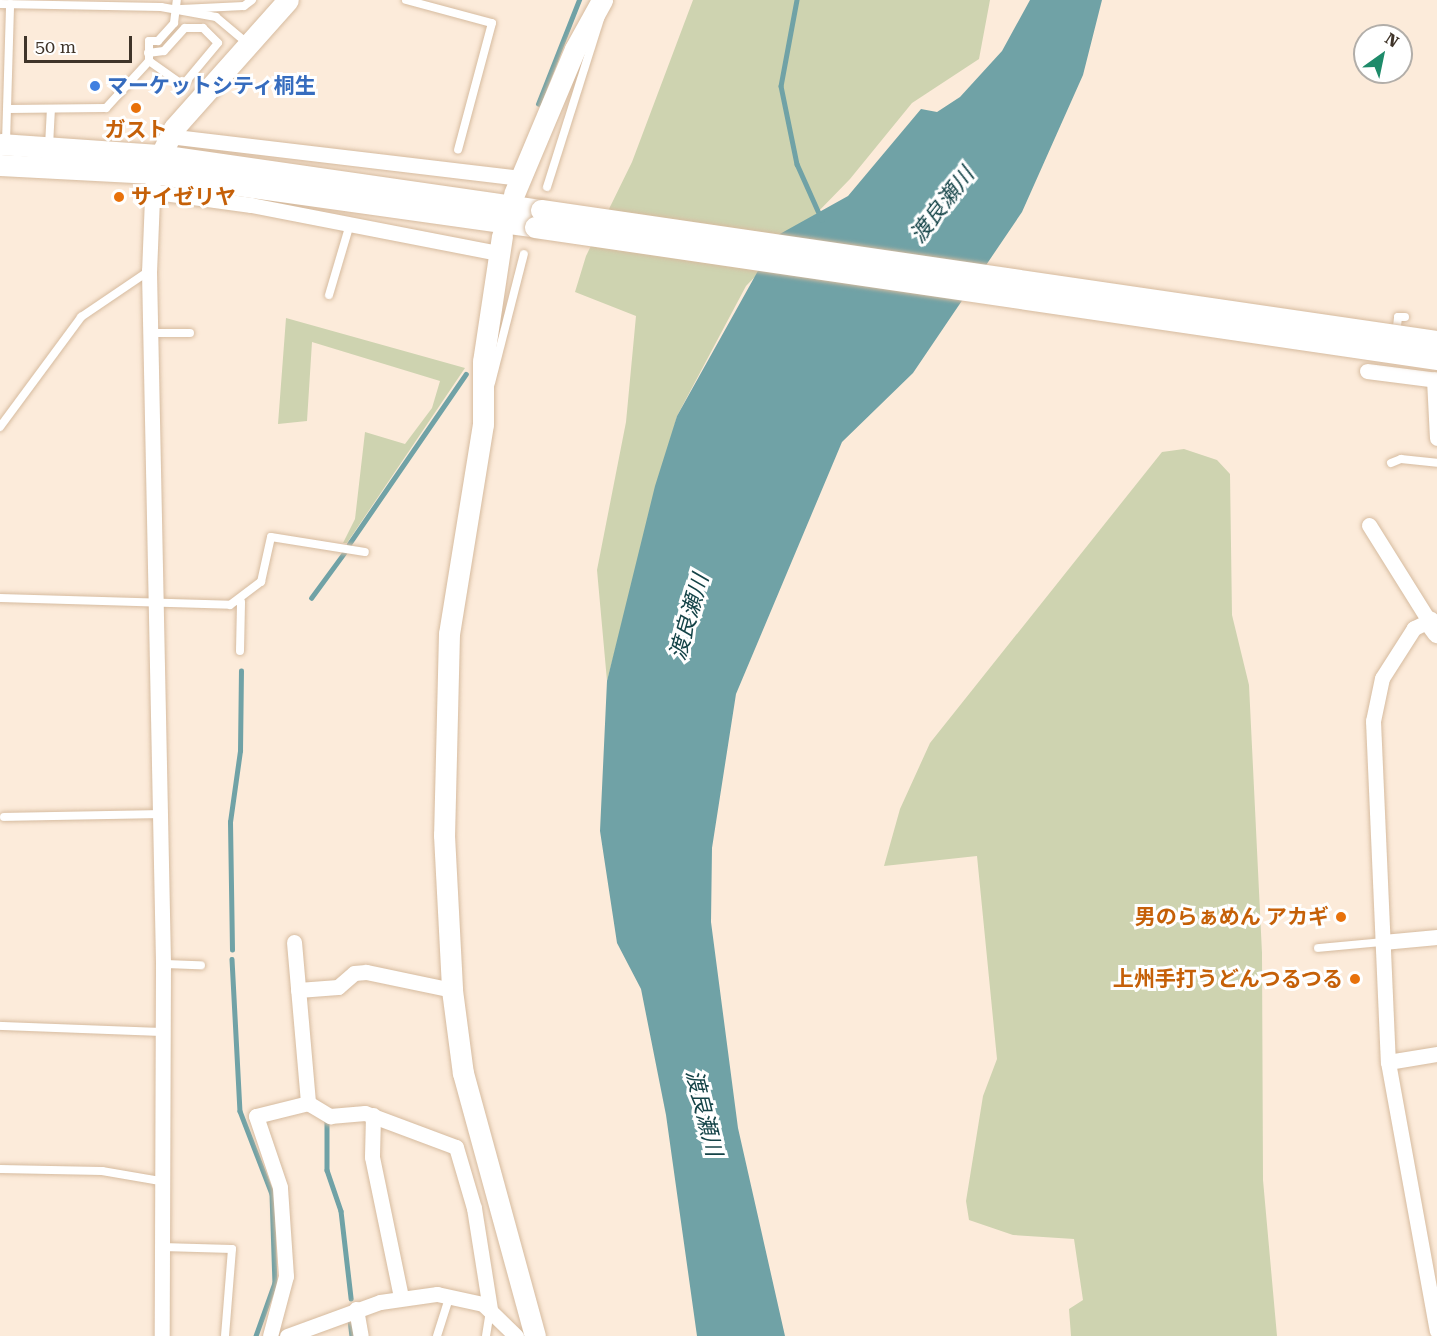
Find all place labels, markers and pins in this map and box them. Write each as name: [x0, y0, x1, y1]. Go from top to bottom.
place label: マーケットシティ桐生: [107, 73, 317, 99]
marker: マーケットシティ桐生: [88, 79, 102, 93]
marker: ガスト: [129, 101, 143, 115]
place label: ガスト: [105, 117, 167, 143]
place label: サイゼリヤ: [131, 184, 236, 210]
marker: サイゼリヤ: [112, 190, 126, 204]
place label: 男のらぁめん アカギ: [1135, 904, 1329, 930]
marker: 男のらぁめん アカギ: [1334, 910, 1348, 924]
place label: 上州手打うどんつるつる: [1112, 966, 1343, 992]
marker: 上州手打うどんつるつる: [1348, 972, 1362, 986]

